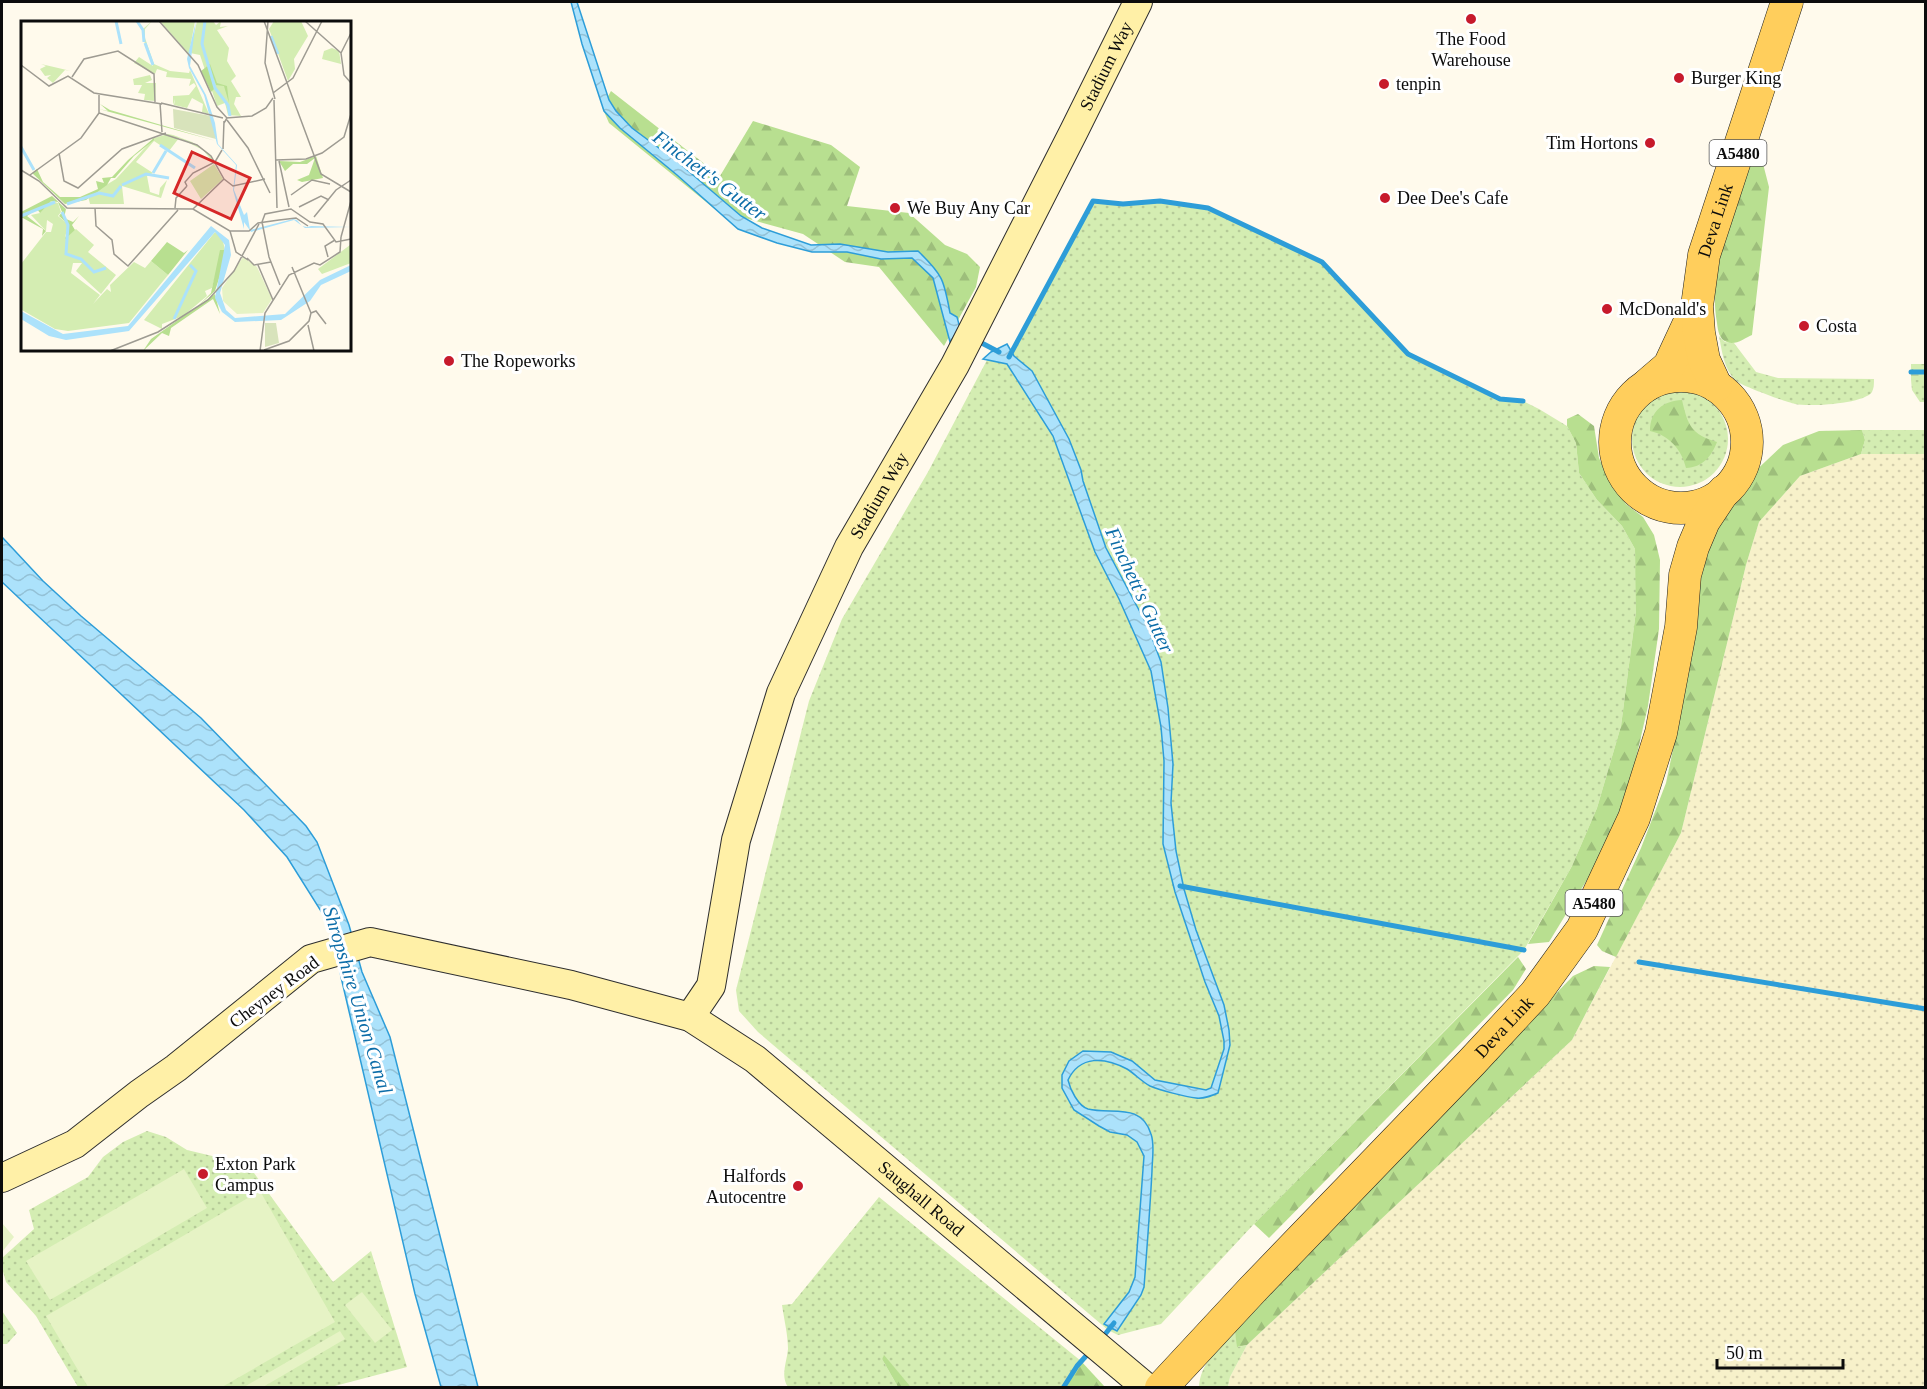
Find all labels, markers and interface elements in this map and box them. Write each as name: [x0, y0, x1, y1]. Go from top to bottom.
marker: The Food Warehouse: [1464, 12, 1478, 26]
street label: Stadium Way: [1076, 18, 1137, 114]
inset map: [21, 21, 351, 351]
place label: The Food Warehouse: [1431, 29, 1511, 70]
place label: Burger King: [1691, 68, 1781, 88]
marker: Burger King: [1672, 71, 1686, 85]
place label: tenpin: [1396, 74, 1441, 94]
marker: tenpin: [1377, 77, 1391, 91]
water label: Finchett's Gutter: [648, 125, 771, 225]
place label: Tim Hortons: [1546, 133, 1638, 153]
marker: Tim Hortons: [1643, 136, 1657, 150]
road number: A5480: [1710, 140, 1766, 166]
street label: Deva Link: [1694, 181, 1737, 260]
place label: Dee Dee's Cafe: [1397, 188, 1508, 208]
marker: Dee Dee's Cafe: [1378, 191, 1392, 205]
place label: We Buy Any Car: [907, 198, 1030, 218]
marker: We Buy Any Car: [888, 201, 902, 215]
place label: McDonald's: [1619, 299, 1706, 319]
marker: McDonald's: [1600, 302, 1614, 316]
place label: Costa: [1816, 316, 1857, 336]
marker: Costa: [1797, 319, 1811, 333]
place label: The Ropeworks: [461, 351, 575, 371]
marker: The Ropeworks: [442, 354, 456, 368]
street label: Stadium Way: [846, 449, 912, 542]
water label: Finchett's Gutter: [1101, 523, 1179, 656]
road number: A5480: [1566, 890, 1622, 916]
water label: Shropshire Union Canal: [318, 903, 397, 1097]
street label: Cheyney Road: [225, 952, 323, 1032]
street label: Deva Link: [1471, 992, 1538, 1062]
place label: Exton Park Campus: [215, 1154, 296, 1195]
street label: Saughall Road: [874, 1157, 968, 1240]
place label: Halfords Autocentre: [706, 1166, 786, 1207]
marker: Exton Park Campus: [196, 1167, 210, 1181]
marker: Halfords Autocentre: [791, 1179, 805, 1193]
scale bar: [1717, 1332, 1843, 1370]
text: 50 m: [1726, 1343, 1763, 1363]

